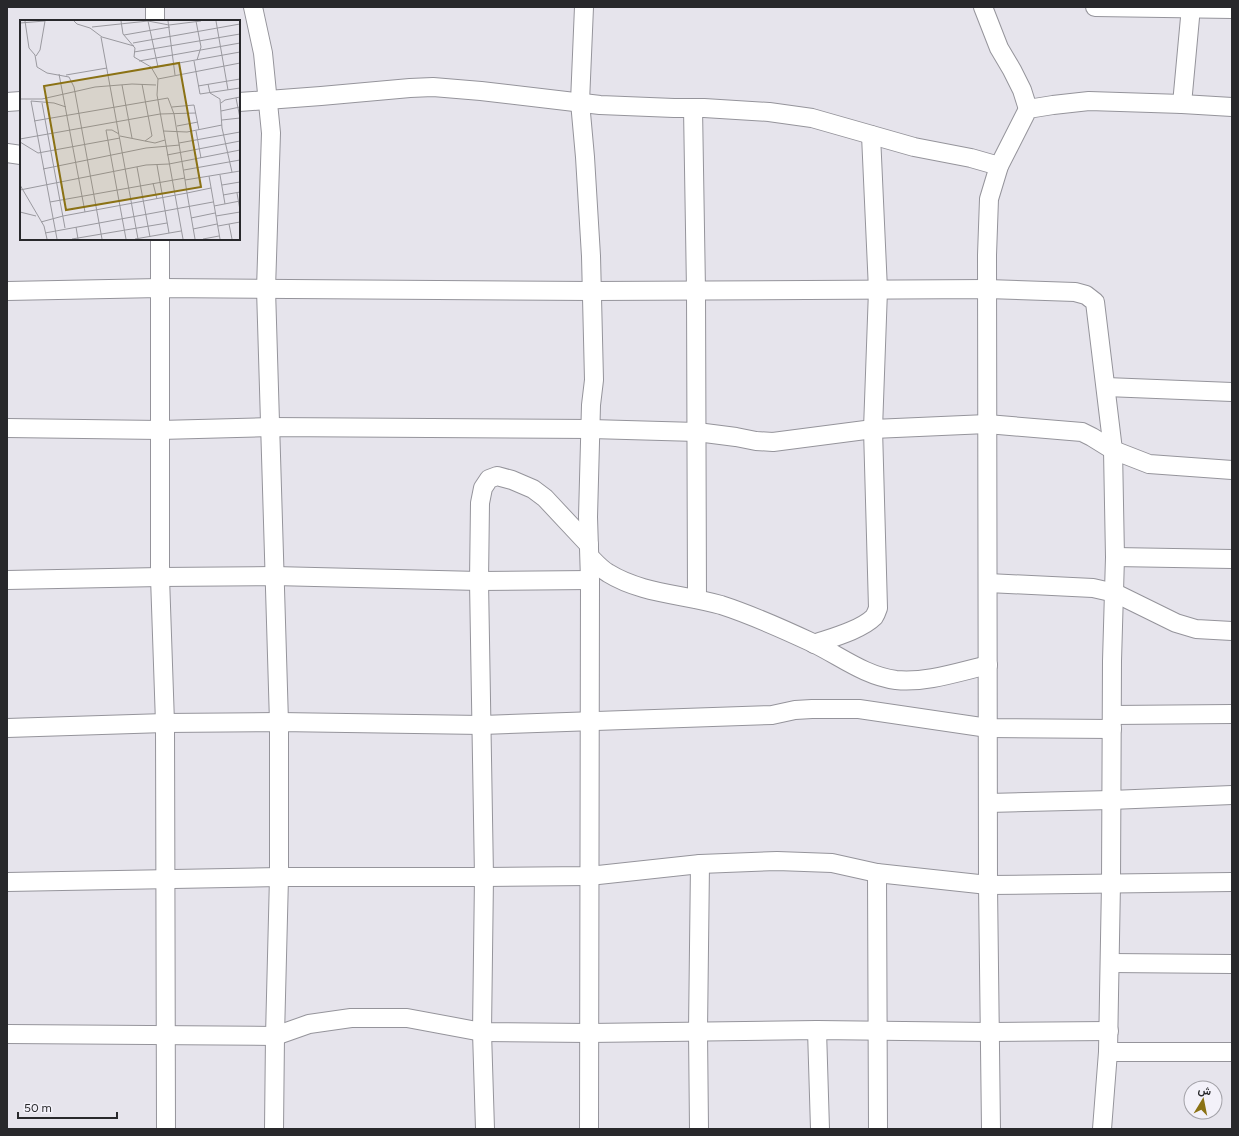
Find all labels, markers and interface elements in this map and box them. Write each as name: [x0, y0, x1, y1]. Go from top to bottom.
inset map: [20, 20, 240, 240]
north arrow: [1183, 1080, 1223, 1120]
text: ش: [1197, 1083, 1212, 1098]
scale bar: [18, 1094, 117, 1120]
text: 50 m: [24, 1101, 52, 1115]

